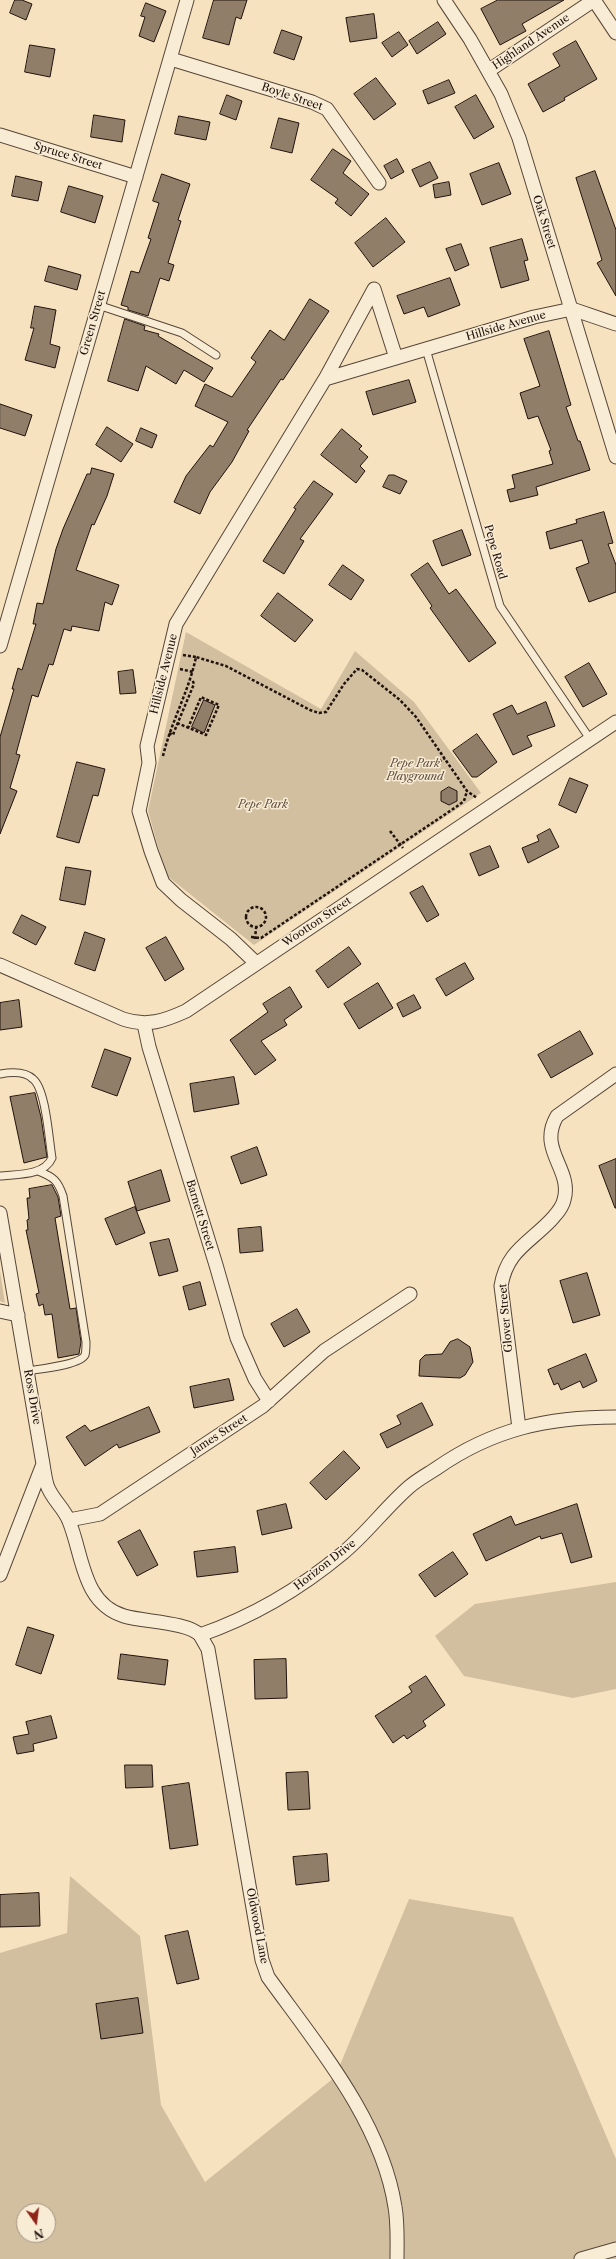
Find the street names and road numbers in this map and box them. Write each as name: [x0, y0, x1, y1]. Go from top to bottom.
street label: Highland Avenue: [490, 11, 572, 73]
street label: Boyle Street: [260, 80, 324, 114]
street label: Spruce Street: [32, 139, 104, 173]
street label: Oak Street: [530, 194, 558, 250]
street label: Green Street: [77, 289, 109, 357]
street label: Hillside Avenue: [465, 308, 547, 344]
street label: Pepe Road: [481, 523, 509, 581]
street label: Hillside Avenue: [148, 632, 180, 716]
street label: Wootton Street: [280, 894, 354, 950]
street label: Barnett Street: [183, 1178, 217, 1252]
street label: Glover Street: [496, 1283, 516, 1353]
street label: Ross Drive: [21, 1368, 43, 1426]
street label: James Street: [188, 1412, 250, 1458]
street label: Horizon Drive: [292, 1537, 358, 1593]
street label: Oldwood Lane: [243, 1887, 271, 1965]

